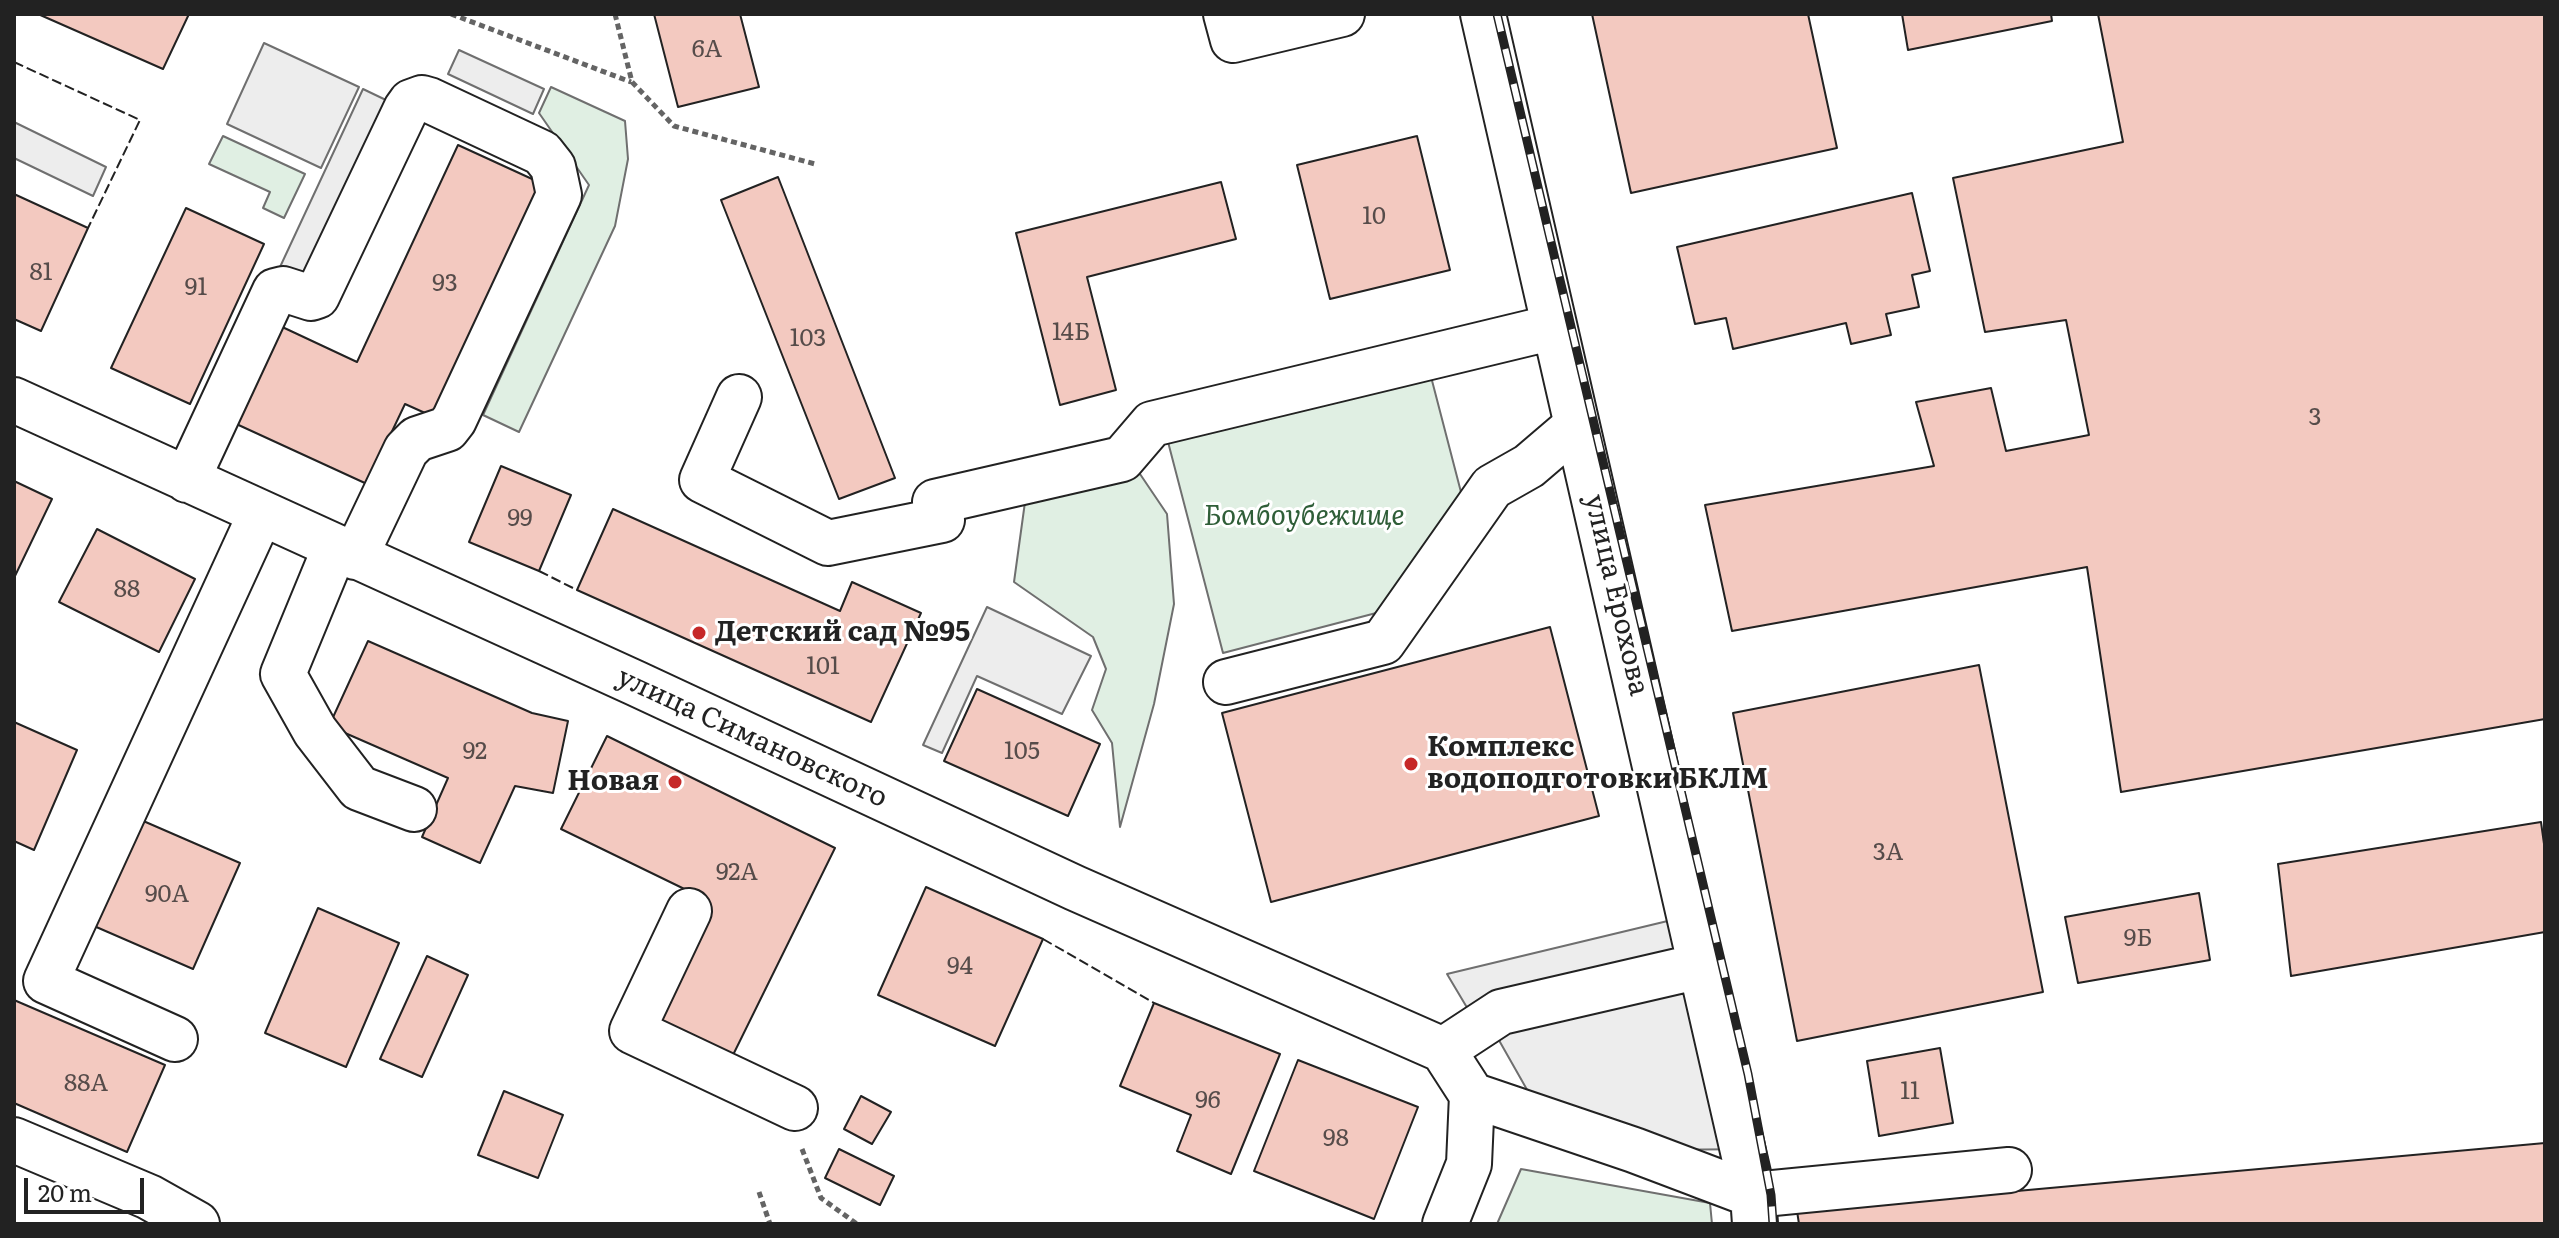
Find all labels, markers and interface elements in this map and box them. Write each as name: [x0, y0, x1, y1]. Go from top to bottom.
house number: 6А: [692, 36, 722, 64]
house number: 10: [1362, 203, 1386, 231]
house number: 81: [30, 259, 52, 287]
house number: 93: [432, 270, 458, 298]
house number: 91: [185, 274, 207, 302]
house number: 14Б: [1052, 319, 1090, 347]
house number: 103: [790, 325, 826, 353]
house number: 3: [2308, 404, 2322, 432]
street label: улица Ерохова: [1577, 491, 1655, 699]
park label: Бомбоубежище: [1203, 500, 1405, 534]
house number: 99: [507, 505, 533, 533]
house number: 88: [114, 576, 140, 604]
place label: Детский сад №95: [715, 616, 970, 650]
marker: Детский сад №95: [690, 624, 708, 642]
house number: 101: [806, 653, 840, 681]
street label: улица Симановского: [611, 661, 893, 815]
place label: Комплекс водоподготовки БКЛМ: [1427, 731, 1768, 797]
house number: 92: [463, 738, 487, 766]
house number: 105: [1004, 738, 1040, 766]
marker: Комплекс водоподготовки БКЛМ: [1402, 755, 1420, 773]
place label: Новая: [567, 765, 659, 799]
marker: Новая: [666, 773, 684, 791]
house number: 3А: [1873, 839, 1903, 867]
house number: 92А: [716, 859, 758, 887]
house number: 90А: [145, 881, 189, 909]
house number: 9Б: [2124, 925, 2152, 953]
house number: 94: [947, 953, 973, 981]
house number: 88А: [64, 1070, 108, 1098]
house number: 11: [1900, 1078, 1920, 1106]
house number: 96: [1195, 1087, 1221, 1115]
house number: 98: [1323, 1125, 1349, 1153]
scale bar: [28, 1162, 148, 1212]
text: 20 m: [38, 1174, 92, 1209]

